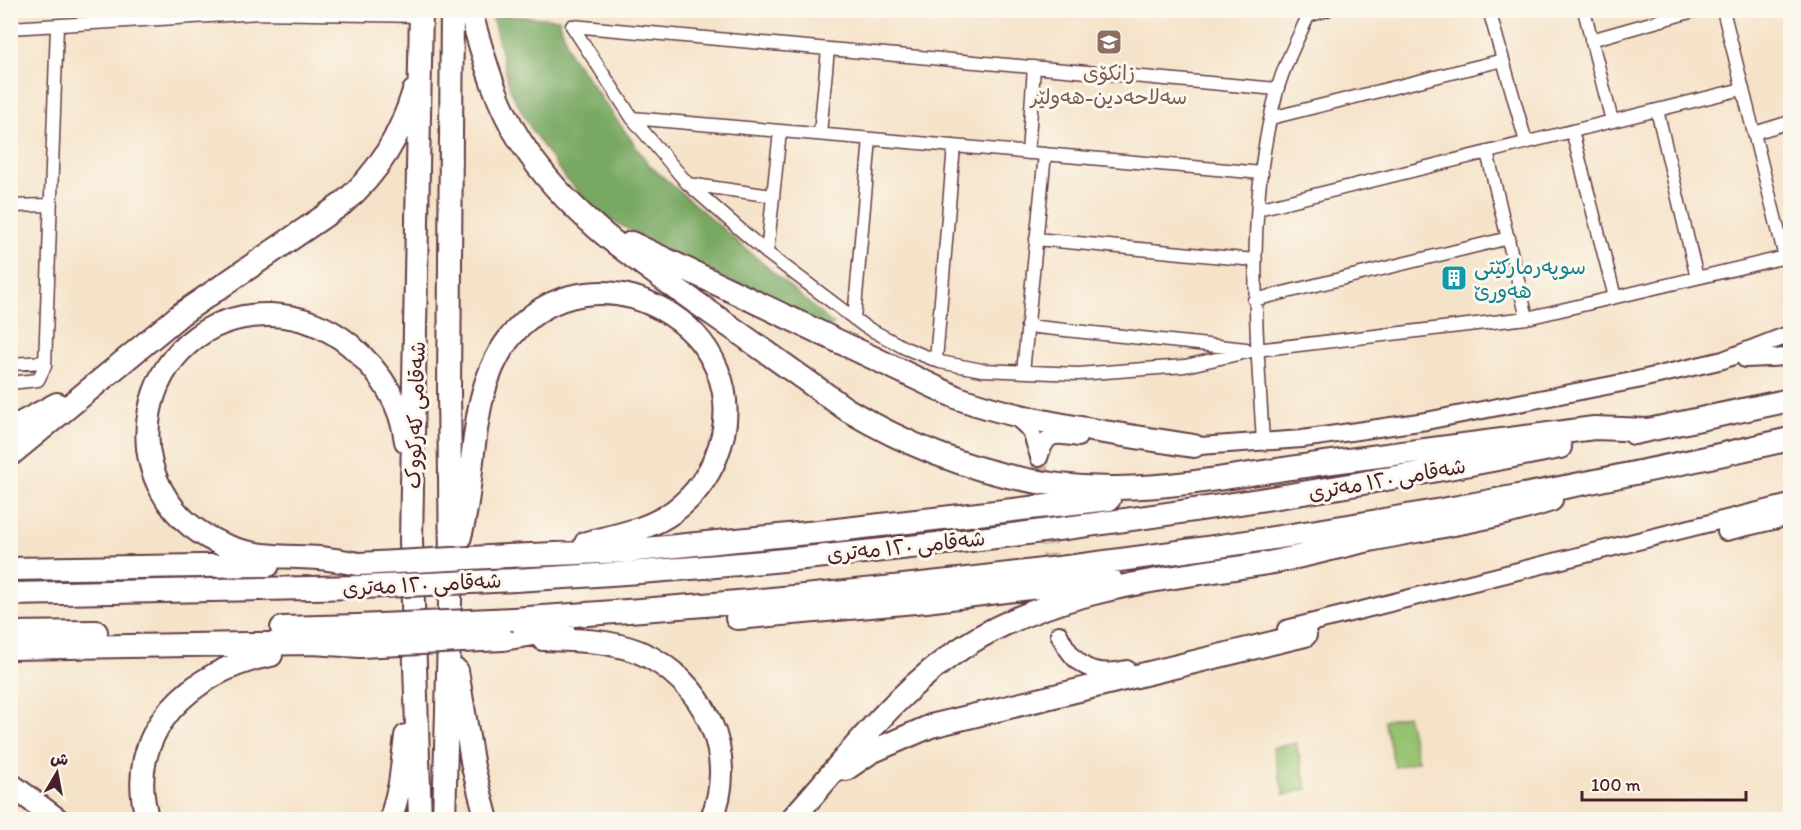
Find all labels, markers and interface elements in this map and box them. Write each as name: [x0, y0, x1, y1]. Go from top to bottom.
school or university icon: زانکۆی سەلاحەدین-هەولێر: [1094, 27, 1124, 57]
place label: زانکۆی سەلاحەدین-هەولێر: [1029, 60, 1187, 109]
place label: سوپەرمارکێتی هەورێ: [1474, 254, 1586, 303]
building icon: سوپەرمارکێتی هەورێ: [1439, 263, 1469, 293]
street label: شەقامی کەرکووک: [400, 341, 432, 489]
street label: شەقامی ١٢٠ مەتری: [1306, 453, 1468, 507]
street label: شەقامی ١٢٠ مەتری: [825, 525, 987, 569]
street label: شەقامی ١٢٠ مەتری: [342, 567, 502, 603]
north arrow: [27, 743, 87, 803]
text: ش: [49, 748, 70, 770]
scale bar: [1582, 764, 1746, 802]
text: 100 m: [1591, 774, 1641, 796]

